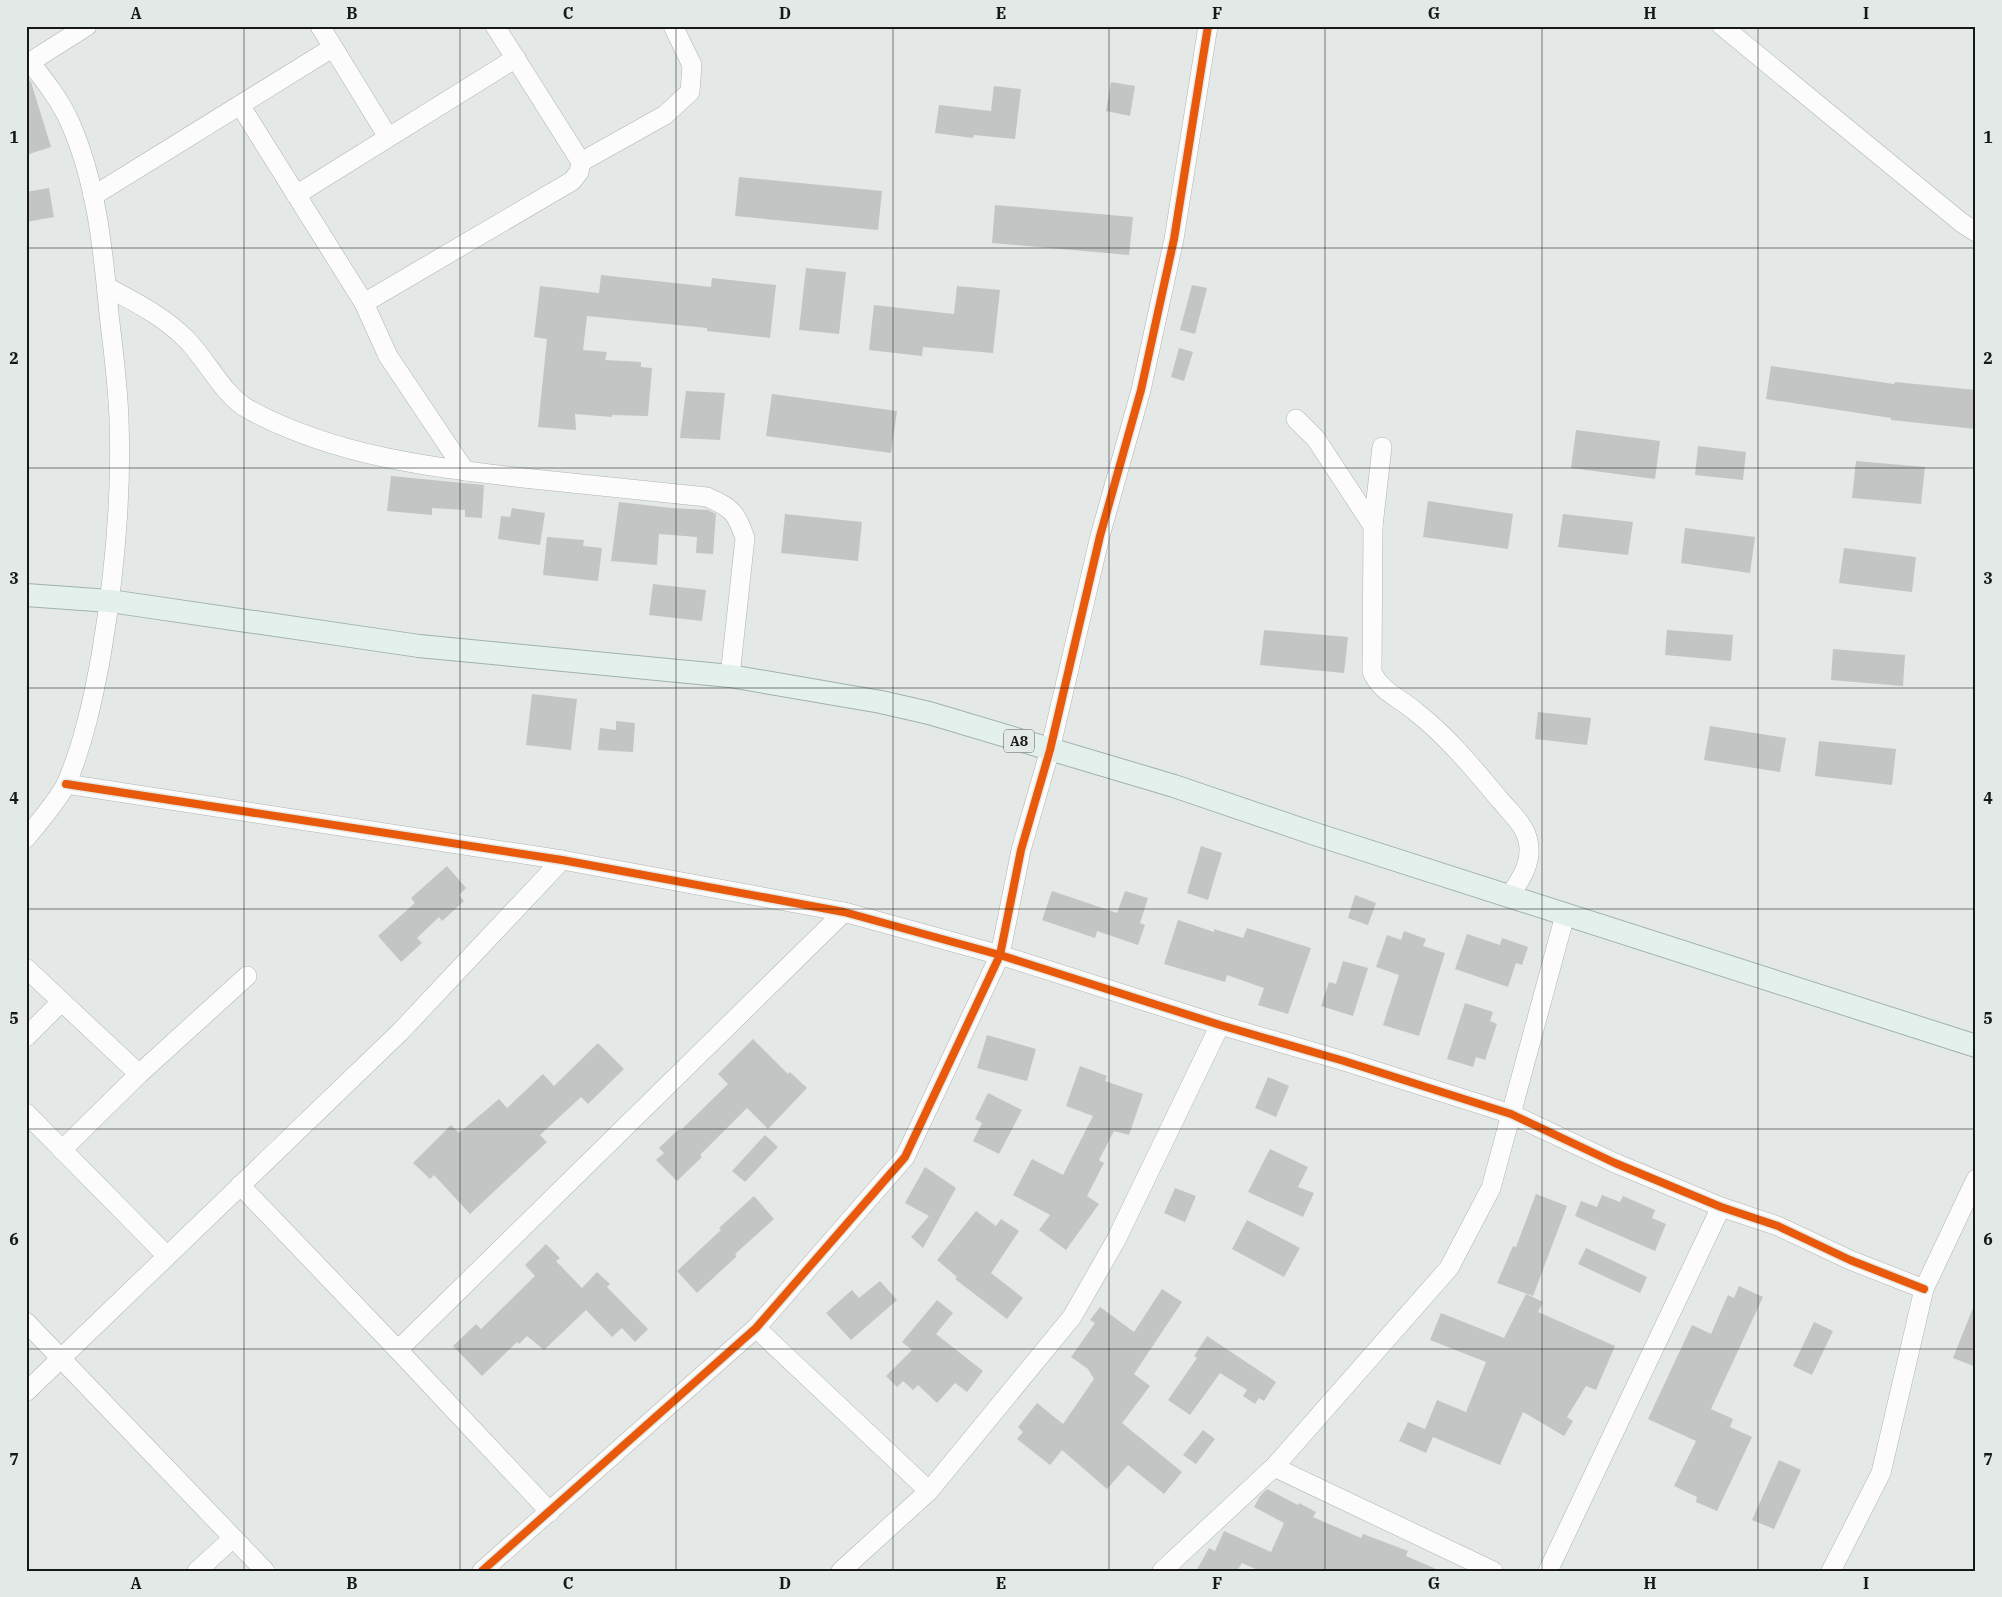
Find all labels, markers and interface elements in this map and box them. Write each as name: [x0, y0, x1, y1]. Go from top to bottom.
text: A: [130, 3, 142, 23]
text: B: [346, 3, 358, 23]
text: C: [563, 3, 573, 23]
text: D: [779, 3, 791, 23]
text: E: [996, 3, 1006, 23]
text: F: [1212, 3, 1222, 23]
text: G: [1428, 3, 1440, 23]
text: H: [1644, 3, 1657, 23]
text: I: [1863, 3, 1869, 23]
text: 1: [9, 127, 19, 147]
text: 1: [1983, 127, 1993, 147]
text: 2: [9, 348, 19, 368]
text: 2: [1983, 348, 1993, 368]
text: 3: [9, 568, 19, 588]
text: 3: [1983, 568, 1993, 588]
road number: A8: [1004, 729, 1034, 752]
text: 4: [9, 788, 19, 808]
text: 4: [1983, 788, 1993, 808]
text: 5: [9, 1008, 19, 1028]
text: 5: [1983, 1008, 1993, 1028]
text: 6: [9, 1229, 19, 1249]
text: 6: [1983, 1229, 1993, 1249]
text: 7: [9, 1449, 19, 1469]
text: 7: [1983, 1449, 1993, 1469]
text: A: [130, 1573, 142, 1593]
text: B: [346, 1573, 358, 1593]
text: C: [563, 1573, 573, 1593]
text: D: [779, 1573, 791, 1593]
text: E: [996, 1573, 1006, 1593]
text: F: [1212, 1573, 1222, 1593]
text: G: [1428, 1573, 1440, 1593]
text: H: [1644, 1573, 1657, 1593]
text: I: [1863, 1573, 1869, 1593]

